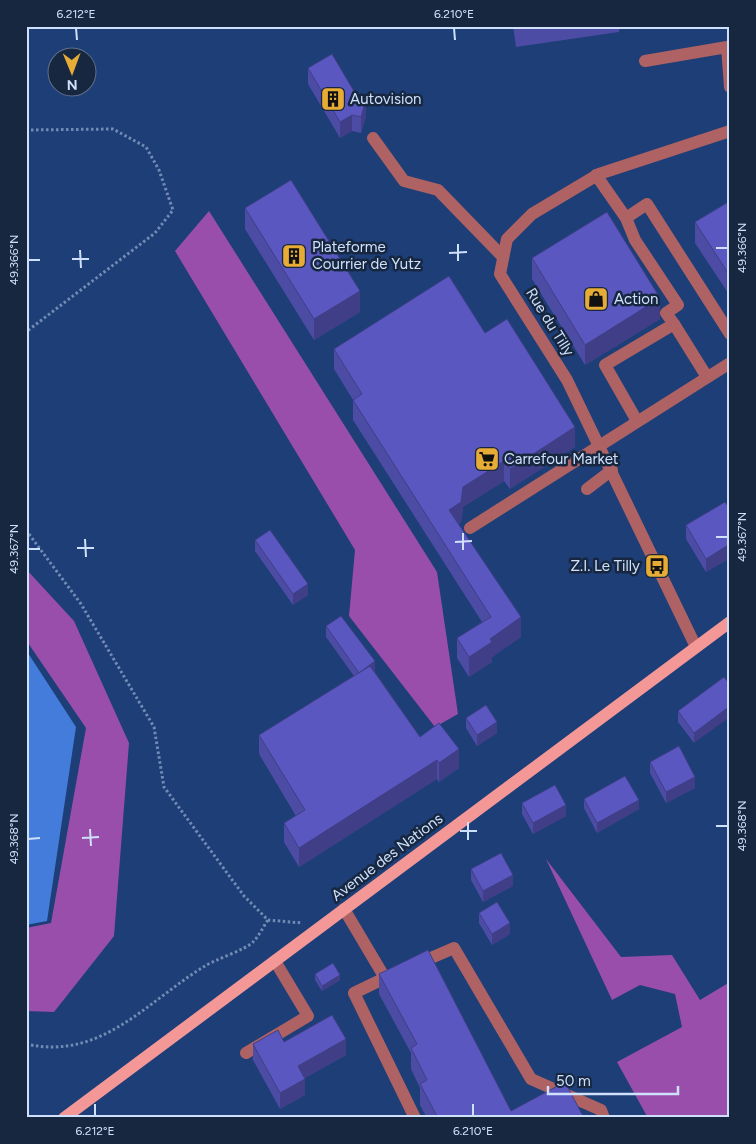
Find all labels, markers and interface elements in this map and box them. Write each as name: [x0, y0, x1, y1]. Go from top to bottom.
text: 6.212°E: [56, 7, 96, 21]
text: 6.210°E: [434, 7, 474, 21]
north arrow: [48, 48, 98, 98]
text: N: [67, 76, 78, 93]
building icon: Autovision: [320, 86, 346, 112]
place label: Autovision: [350, 90, 421, 108]
text: 49.366°N: [735, 223, 749, 273]
text: 49.366°N: [7, 235, 21, 285]
place label: Plateforme Courrier de Yutz: [312, 238, 421, 273]
building icon: Plateforme Courrier de Yutz: [281, 243, 307, 269]
street label: Rue du Tilly: [522, 285, 578, 359]
shop icon: Action: [583, 286, 609, 312]
place label: Action: [614, 290, 658, 308]
supermarket icon: Carrefour Market: [474, 446, 500, 472]
place label: Carrefour Market: [504, 450, 619, 468]
text: 49.367°N: [735, 512, 749, 562]
text: 49.367°N: [7, 524, 21, 574]
bus stop icon: Z.I. Le Tilly: [644, 553, 670, 579]
place label: Z.I. Le Tilly: [570, 557, 640, 575]
text: 49.368°N: [735, 800, 749, 852]
street label: Avenue des Nations: [328, 809, 446, 905]
text: 49.368°N: [7, 813, 21, 865]
scale bar: [548, 1064, 678, 1096]
text: 50 m: [556, 1072, 591, 1090]
text: 6.212°E: [75, 1124, 115, 1138]
text: 6.210°E: [453, 1124, 493, 1138]

